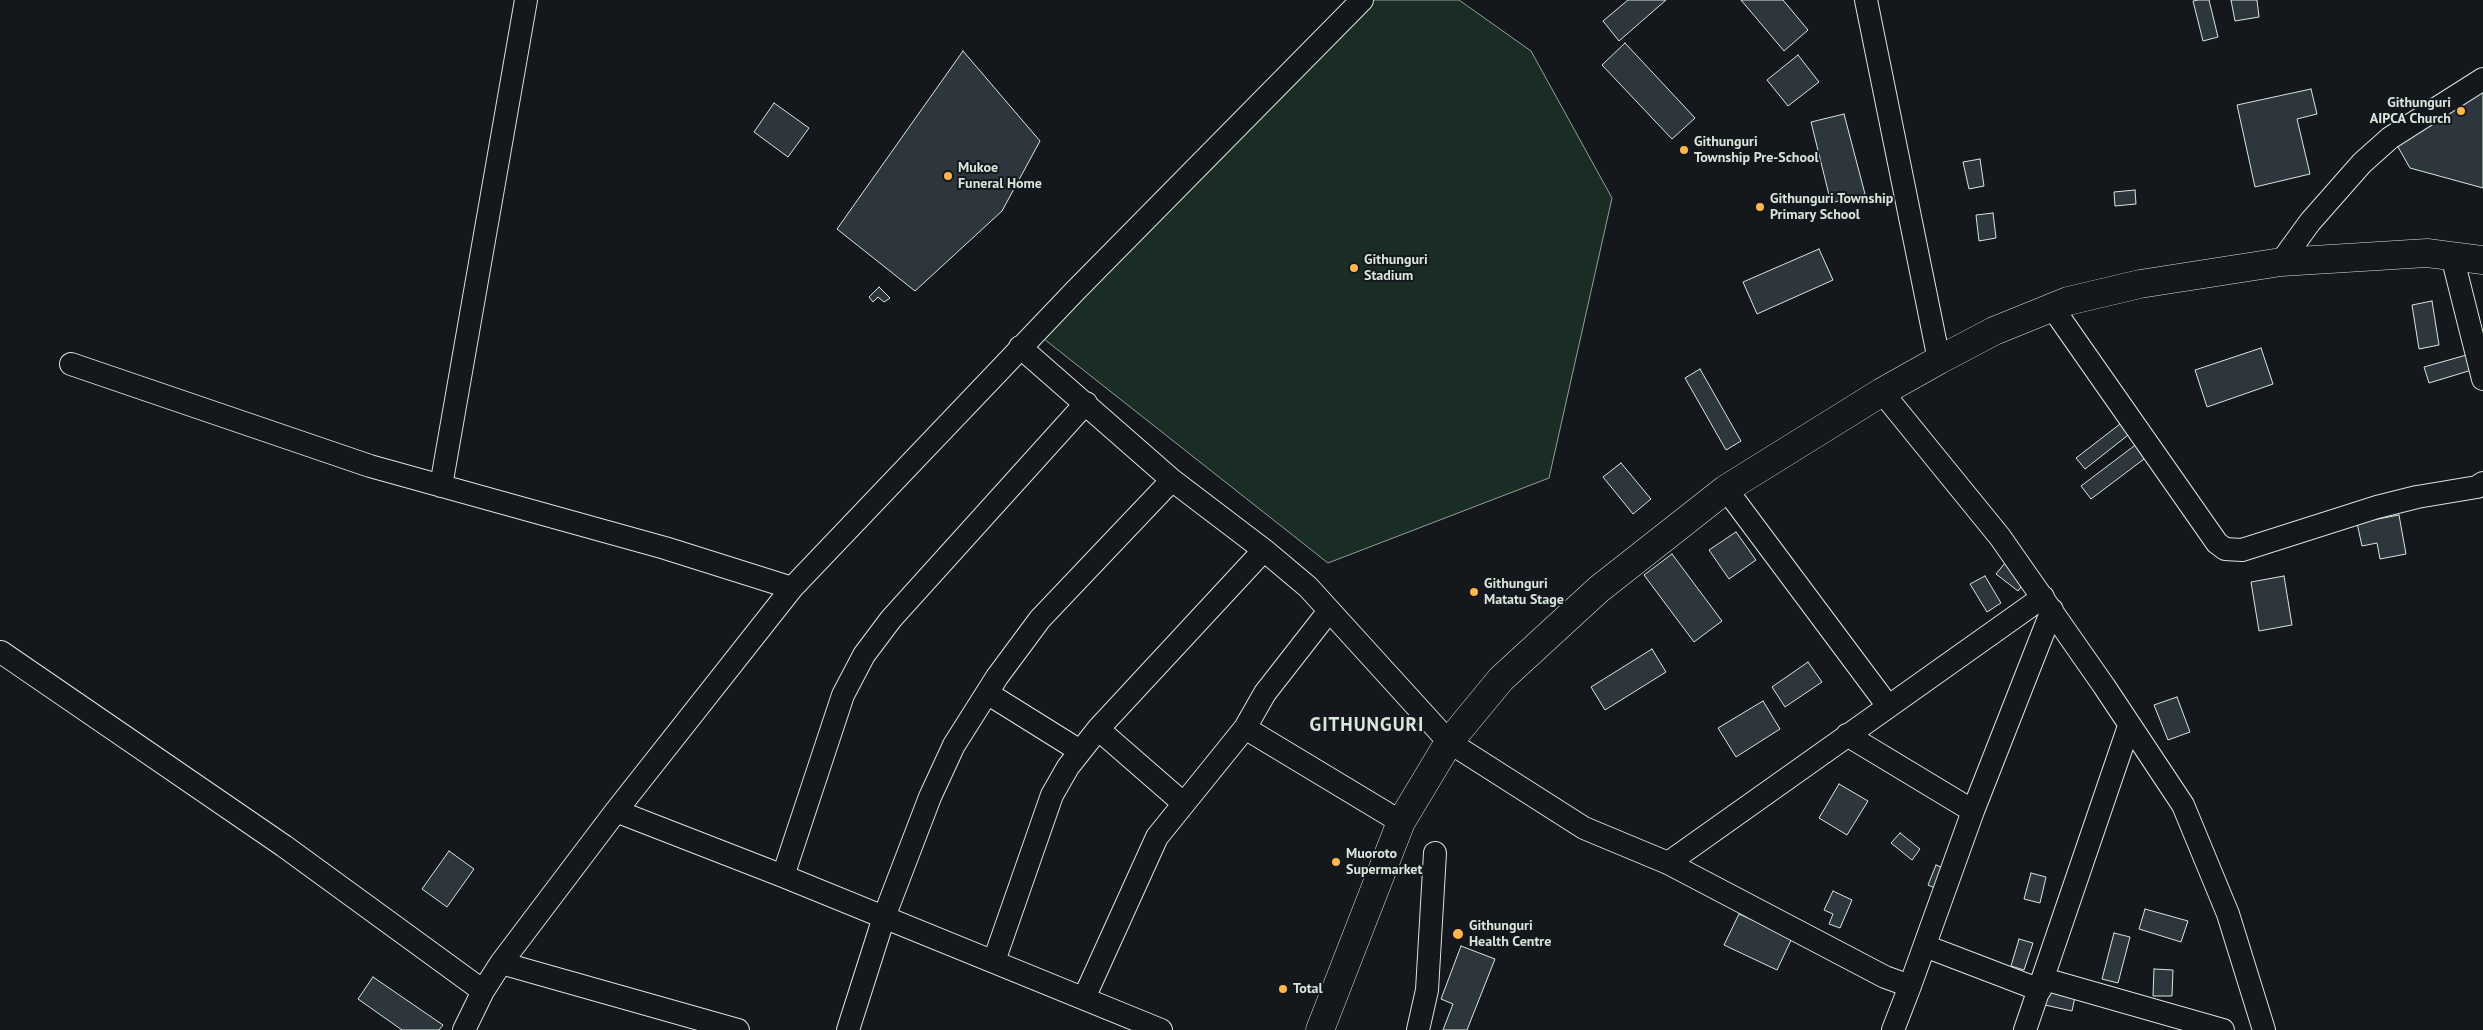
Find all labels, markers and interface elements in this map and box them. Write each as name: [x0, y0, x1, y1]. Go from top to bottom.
place label: Githunguri AIPCA Church: [2370, 95, 2451, 128]
marker: Githunguri AIPCA Church: [2455, 105, 2467, 117]
place label: Githunguri Township Pre-School: [1694, 134, 1819, 166]
marker: Githunguri Township Pre-School: [1678, 144, 1690, 156]
place label: Mukoe Funeral Home: [958, 160, 1042, 192]
marker: Mukoe Funeral Home: [942, 170, 954, 182]
place label: Githunguri Township Primary School: [1770, 191, 1893, 223]
marker: Githunguri Township Primary School: [1754, 201, 1766, 213]
place label: Githunguri Stadium: [1364, 252, 1428, 284]
marker: Githunguri Stadium: [1348, 262, 1360, 274]
place label: Githunguri Matatu Stage: [1484, 576, 1564, 608]
marker: Githunguri Matatu Stage: [1468, 586, 1480, 598]
district label: GITHUNGURI: [1308, 715, 1426, 737]
place label: Muoroto Supermarket: [1346, 846, 1422, 879]
marker: Muoroto Supermarket: [1330, 856, 1342, 868]
place label: Githunguri Health Centre: [1469, 918, 1551, 950]
marker: Githunguri Health Centre: [1451, 927, 1465, 941]
place label: Total: [1293, 981, 1323, 997]
marker: Total: [1277, 983, 1289, 995]

